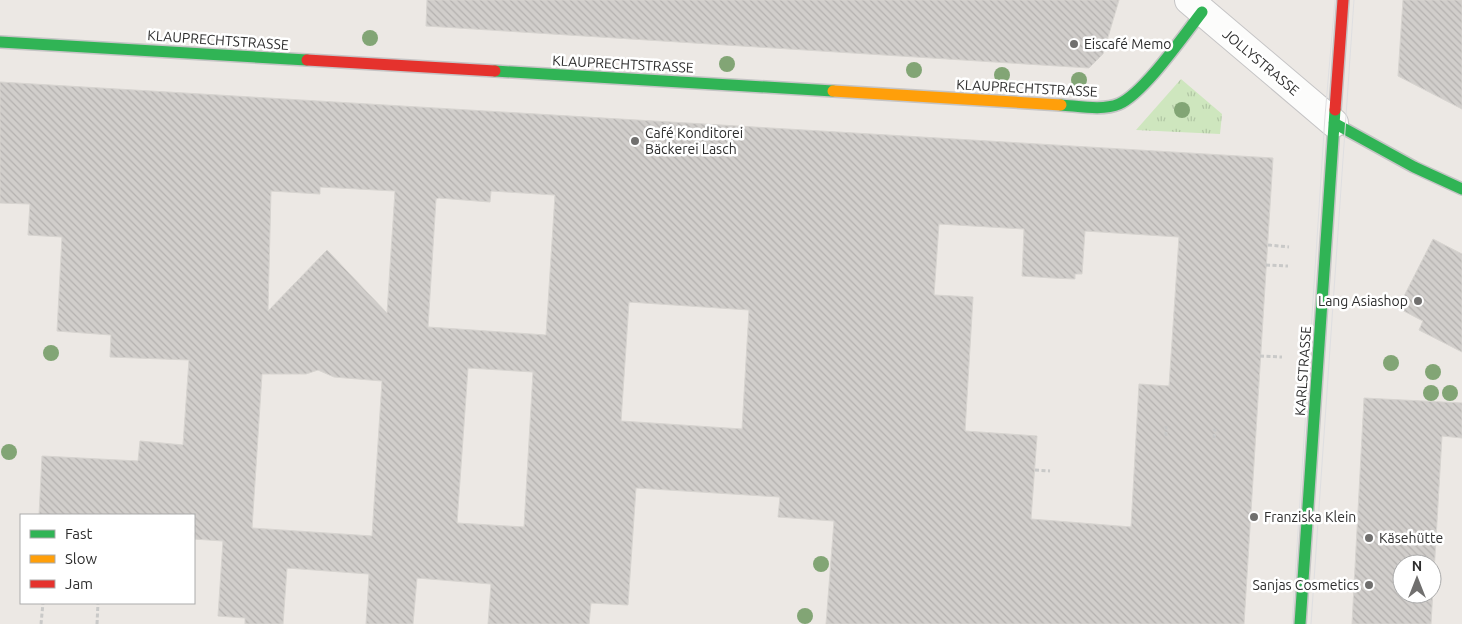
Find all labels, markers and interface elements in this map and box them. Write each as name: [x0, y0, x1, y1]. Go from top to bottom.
street label: JOLLYSTRASSE: [1220, 25, 1303, 99]
street label: KLAUPRECHTSTRASSE: [147, 27, 289, 53]
place label: Eiscafé Memo: [1084, 36, 1171, 52]
marker: Eiscafé Memo: [1068, 38, 1080, 50]
street label: KLAUPRECHTSTRASSE: [552, 52, 694, 76]
street label: KLAUPRECHTSTRASSE: [956, 76, 1098, 100]
place label: Café Konditorei Bäckerei Lasch: [645, 125, 743, 157]
marker: Café Konditorei Bäckerei Lasch: [629, 135, 641, 147]
place label: Lang Asiashop: [1318, 293, 1408, 309]
marker: Lang Asiashop: [1412, 295, 1424, 307]
street label: KARLSTRASSE: [1292, 325, 1314, 417]
place label: Franziska Klein: [1264, 509, 1356, 525]
marker: Franziska Klein: [1248, 511, 1260, 523]
legend: [20, 514, 195, 604]
text: Fast: [65, 525, 93, 542]
place label: Käsehütte: [1379, 530, 1443, 546]
marker: Käsehütte: [1363, 532, 1375, 544]
text: Slow: [65, 550, 98, 567]
north arrow: [1392, 554, 1442, 604]
text: N: [1412, 558, 1422, 574]
text: Jam: [65, 575, 93, 592]
place label: Sanjas Cosmetics: [1252, 577, 1359, 593]
marker: Sanjas Cosmetics: [1363, 579, 1375, 591]

